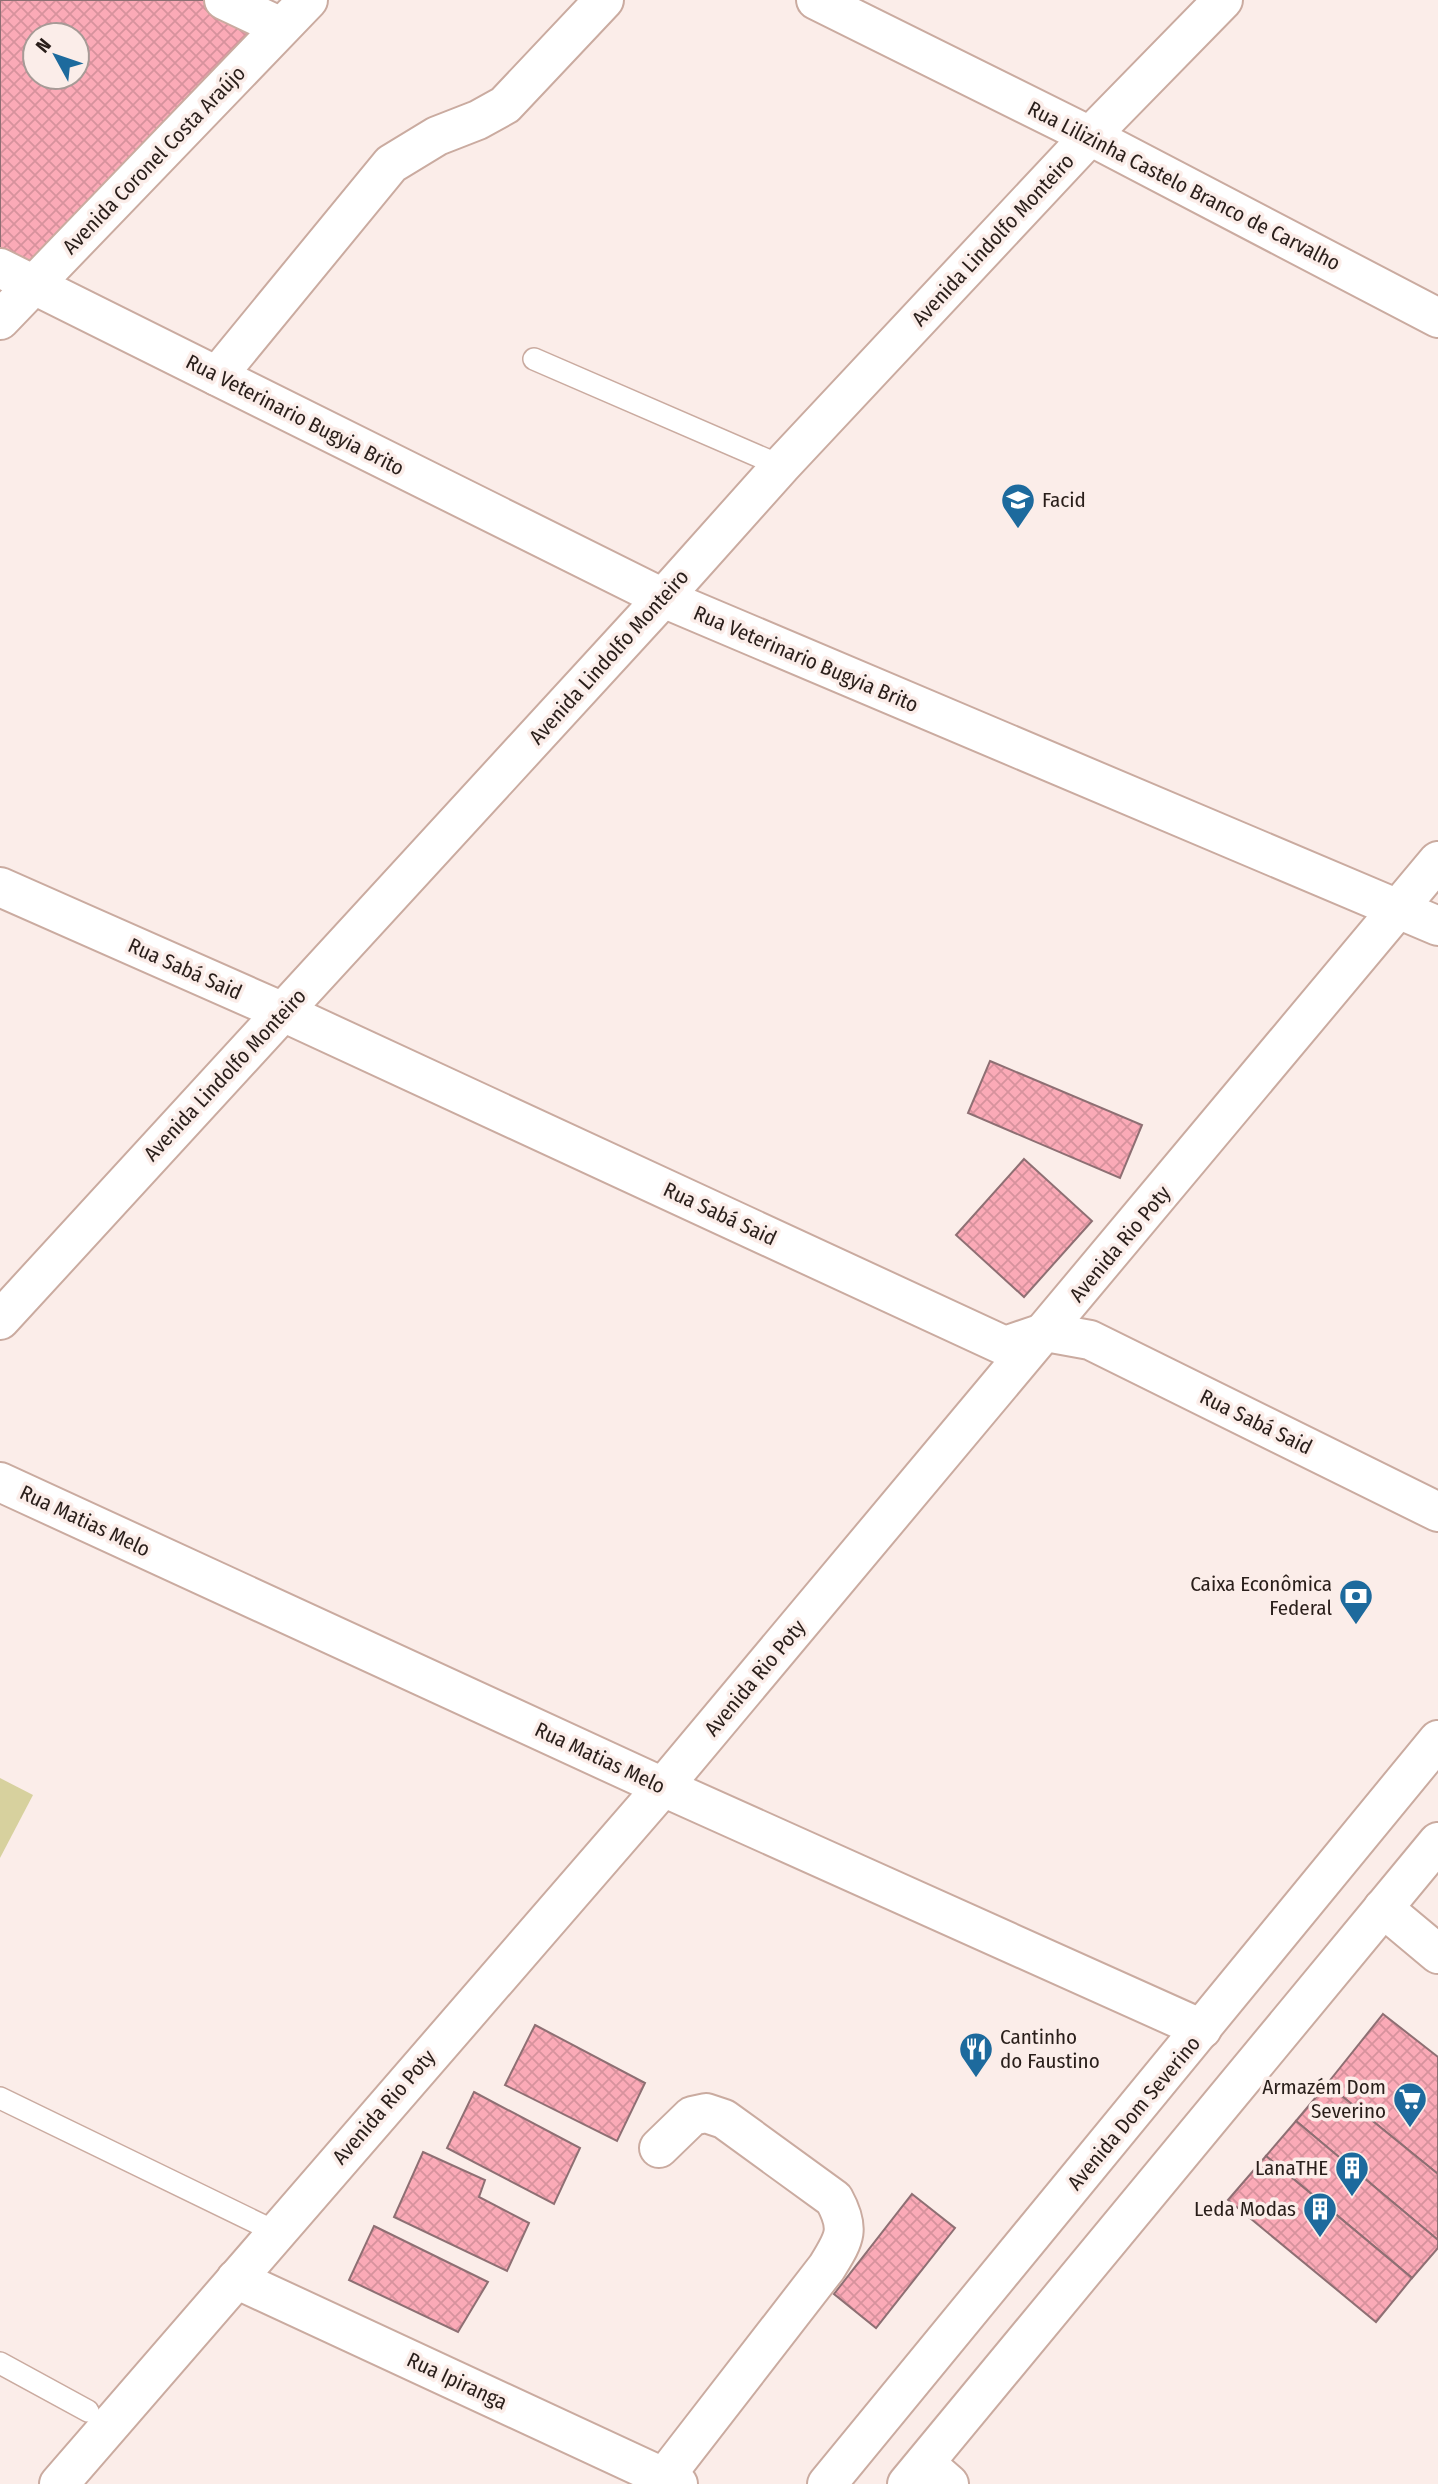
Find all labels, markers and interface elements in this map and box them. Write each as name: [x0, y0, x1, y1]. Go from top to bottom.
north arrow: [21, 21, 91, 91]
text: N: [31, 34, 56, 57]
street label: Avenida Coronel Costa Araújo: [57, 60, 251, 260]
street label: Rua Lilizinha Castelo Branco de Carvalho: [1023, 96, 1345, 276]
street label: Avenida Lindolfo Monteiro: [906, 148, 1080, 332]
street label: Rua Veterinario Bugyia Brito: [181, 349, 409, 481]
school or university icon: Facid: [999, 481, 1037, 530]
place label: Facid: [1042, 487, 1086, 513]
street label: Avenida Lindolfo Monteiro: [524, 564, 694, 750]
street label: Rua Veterinario Bugyia Brito: [690, 600, 922, 718]
street label: Rua Sabá Said: [124, 932, 246, 1006]
street label: Avenida Lindolfo Monteiro: [138, 983, 312, 1167]
street label: Rua Sabá Said: [659, 1176, 781, 1252]
street label: Avenida Rio Poty: [1064, 1180, 1177, 1307]
street label: Rua Sabá Said: [1196, 1384, 1316, 1460]
street label: Rua Matias Melo: [16, 1479, 154, 1563]
place label: Caixa Econômica Federal: [1190, 1571, 1332, 1621]
bank icon: Caixa Econômica Federal: [1337, 1577, 1375, 1626]
street label: Avenida Rio Poty: [699, 1614, 812, 1741]
street label: Rua Matias Melo: [531, 1716, 669, 1800]
place label: Cantinho do Faustino: [1000, 2024, 1100, 2074]
restaurant icon: Cantinho do Faustino: [957, 2030, 995, 2079]
street label: Avenida Dom Severino: [1062, 2031, 1206, 2195]
street label: Avenida Rio Poty: [327, 2044, 441, 2170]
place label: Armazém Dom Severino: [1262, 2074, 1386, 2124]
supermarket icon: Armazém Dom Severino: [1391, 2080, 1429, 2129]
building icon: LanaTHE: [1333, 2149, 1371, 2198]
place label: LanaTHE: [1255, 2155, 1328, 2181]
building icon: Leda Modas: [1301, 2190, 1339, 2239]
place label: Leda Modas: [1194, 2196, 1296, 2222]
street label: Rua Ipiranga: [403, 2347, 511, 2415]

